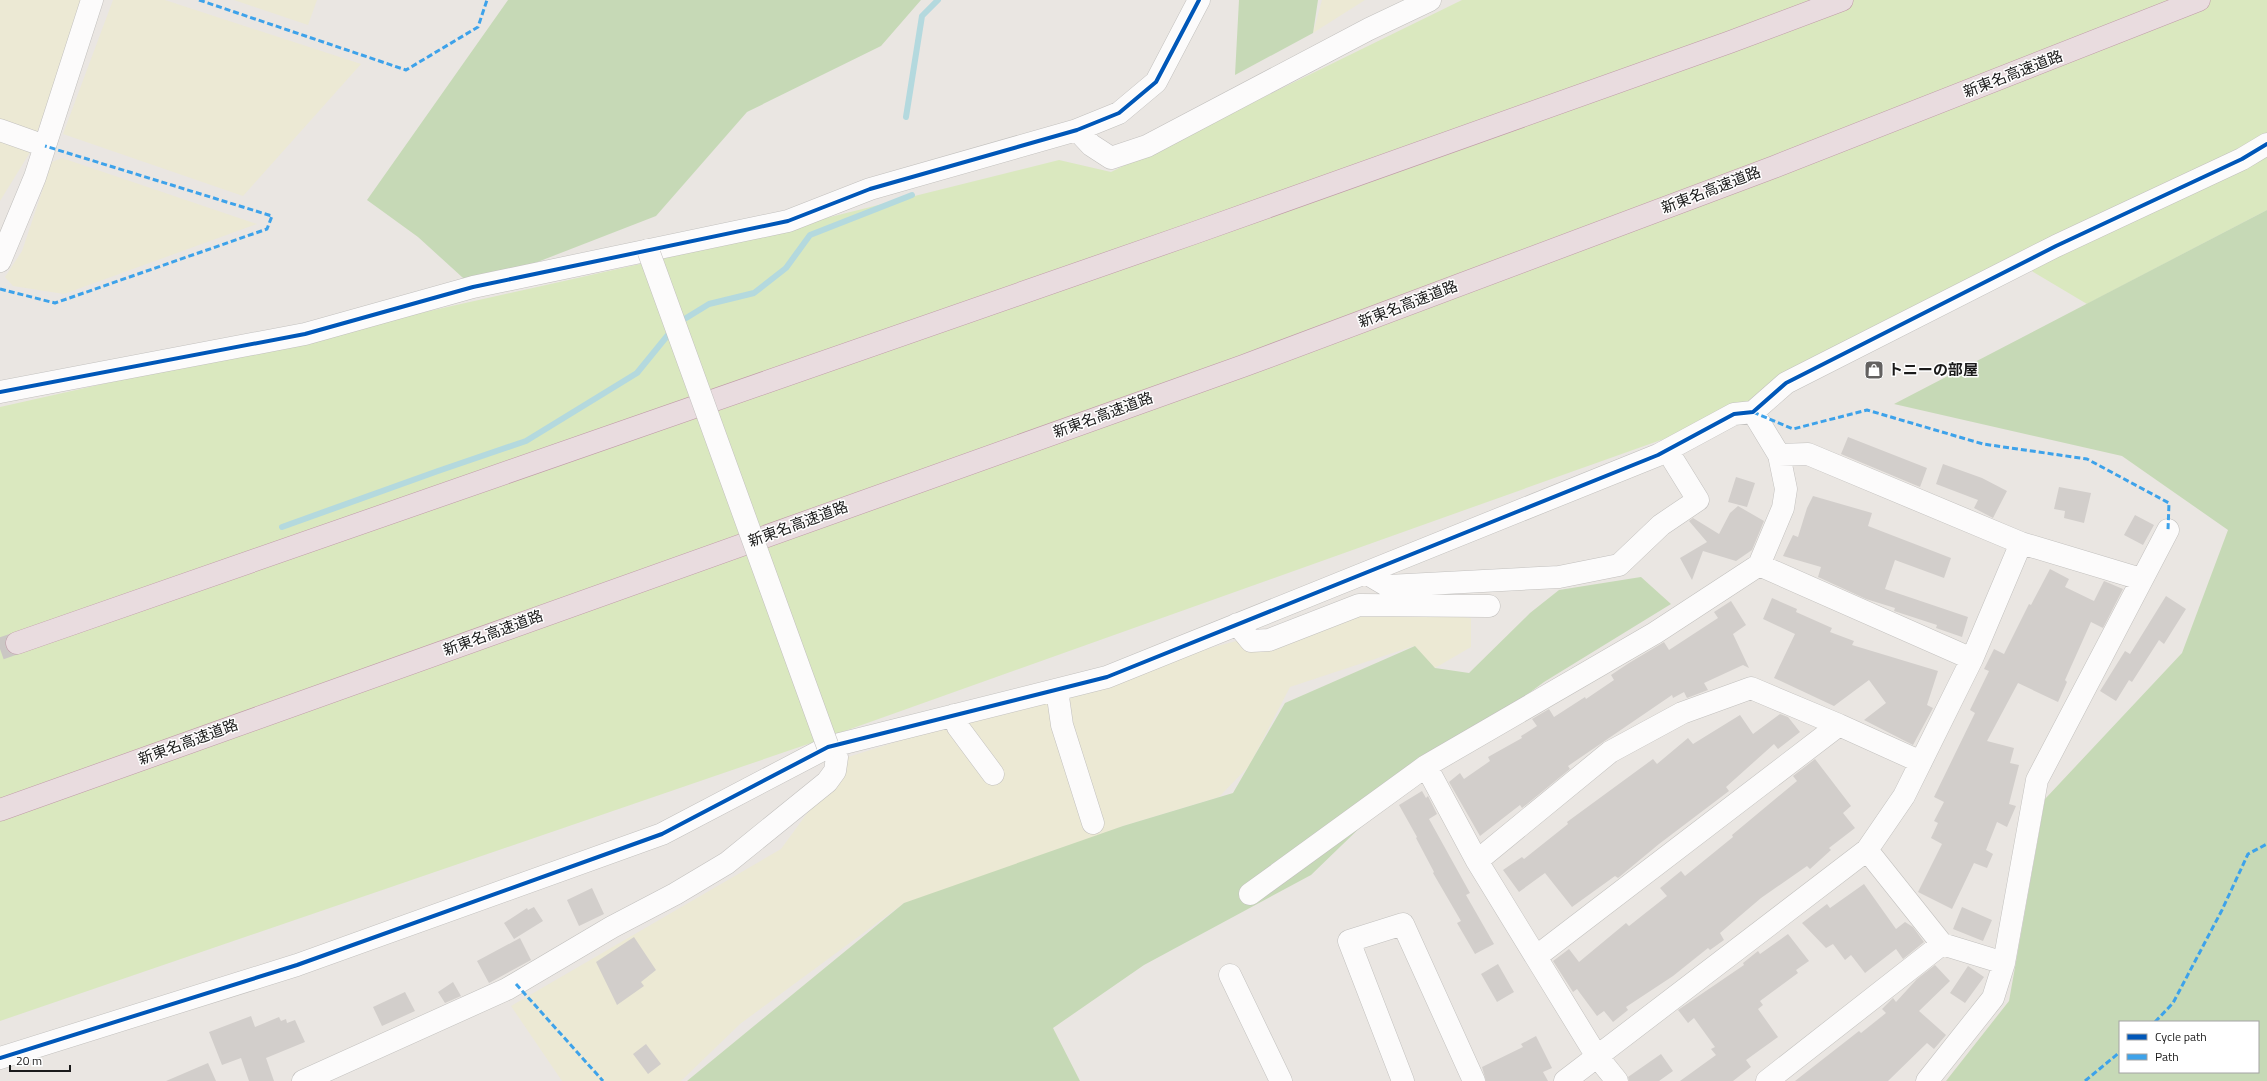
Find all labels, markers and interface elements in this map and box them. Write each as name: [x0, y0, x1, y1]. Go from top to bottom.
street label: 新東名高速道路: [1960, 44, 2066, 103]
street label: 新東名高速道路: [1658, 160, 1764, 219]
street label: 新東名高速道路: [1355, 274, 1461, 333]
place label: トニーの部屋: [1888, 358, 1978, 381]
shop icon: トニーの部屋: [1863, 359, 1885, 381]
street label: 新東名高速道路: [1050, 386, 1156, 443]
street label: 新東名高速道路: [745, 495, 851, 552]
street label: 新東名高速道路: [440, 604, 546, 661]
street label: 新東名高速道路: [135, 713, 241, 770]
legend: [2119, 1021, 2259, 1073]
text: Cycle path: [2155, 1027, 2207, 1046]
scale bar: [10, 1047, 70, 1073]
text: Path: [2155, 1047, 2179, 1066]
text: 20 m: [16, 1051, 42, 1070]

